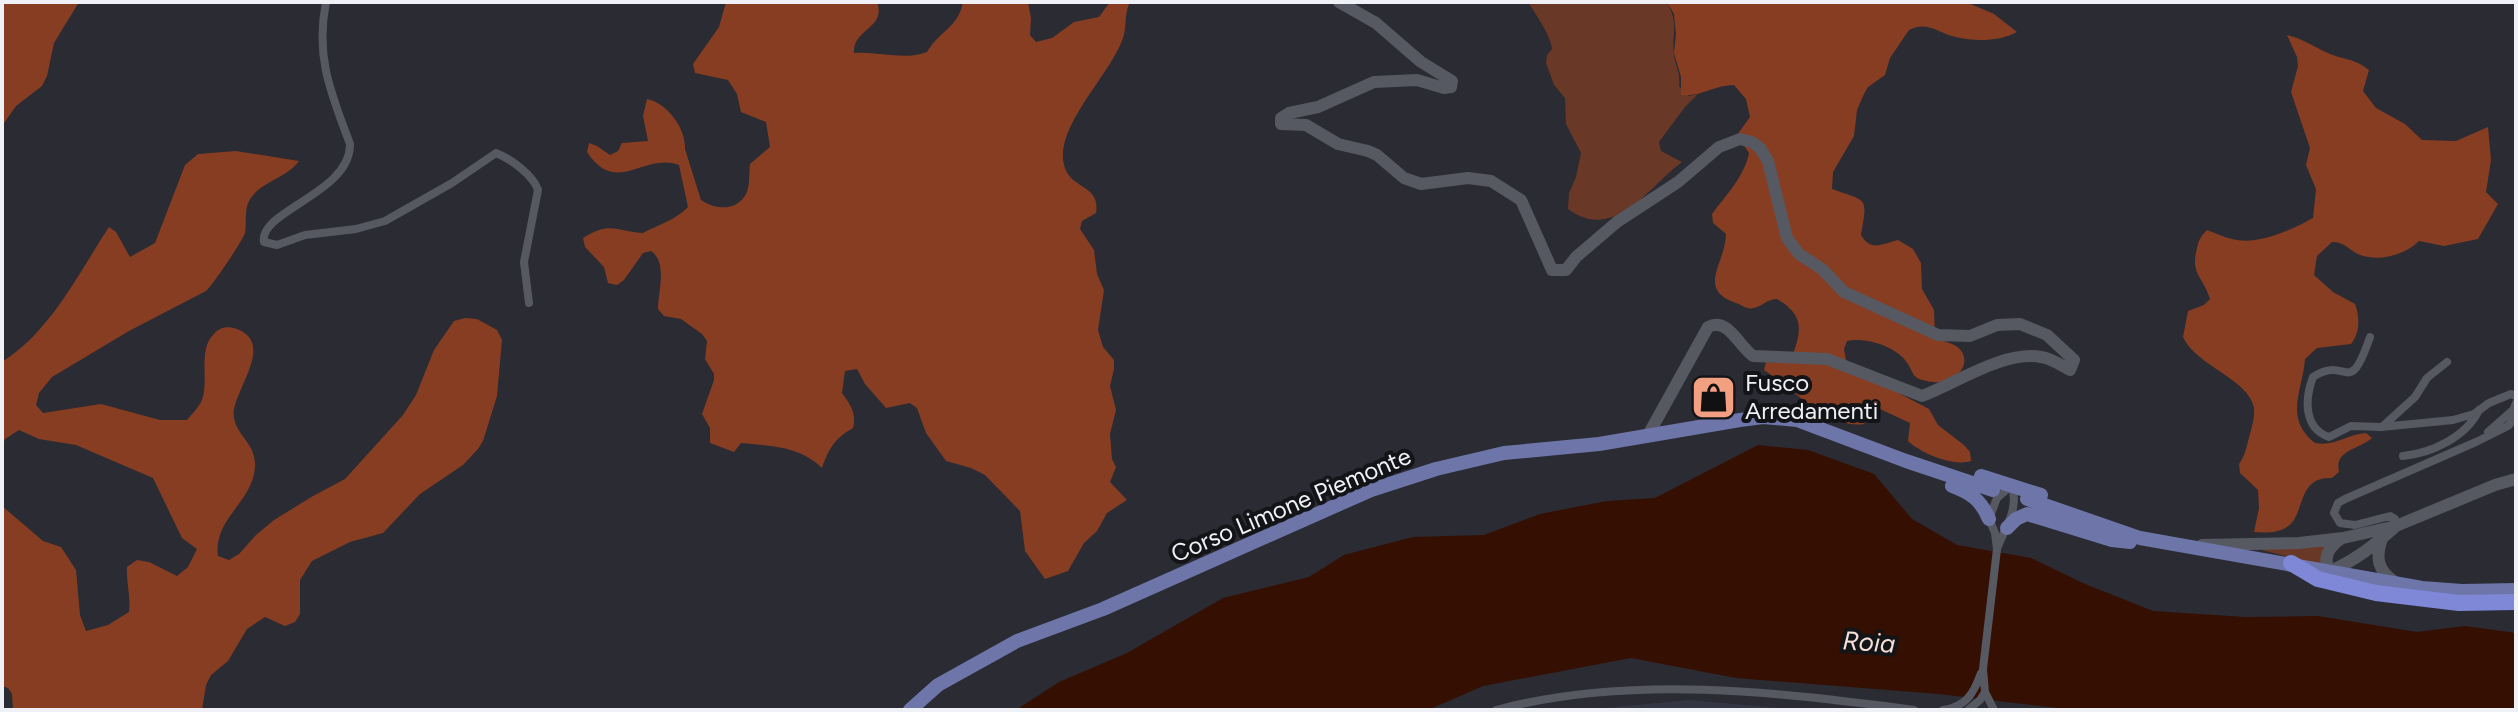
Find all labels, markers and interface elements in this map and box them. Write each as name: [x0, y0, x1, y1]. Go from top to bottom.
place label: Fusco Arredamenti: [1745, 368, 1878, 425]
shop icon: Fusco Arredamenti: [1690, 373, 1738, 421]
street label: Corso Limone Piemonte: [1167, 441, 1415, 568]
water label: Roia: [1842, 624, 1896, 660]

